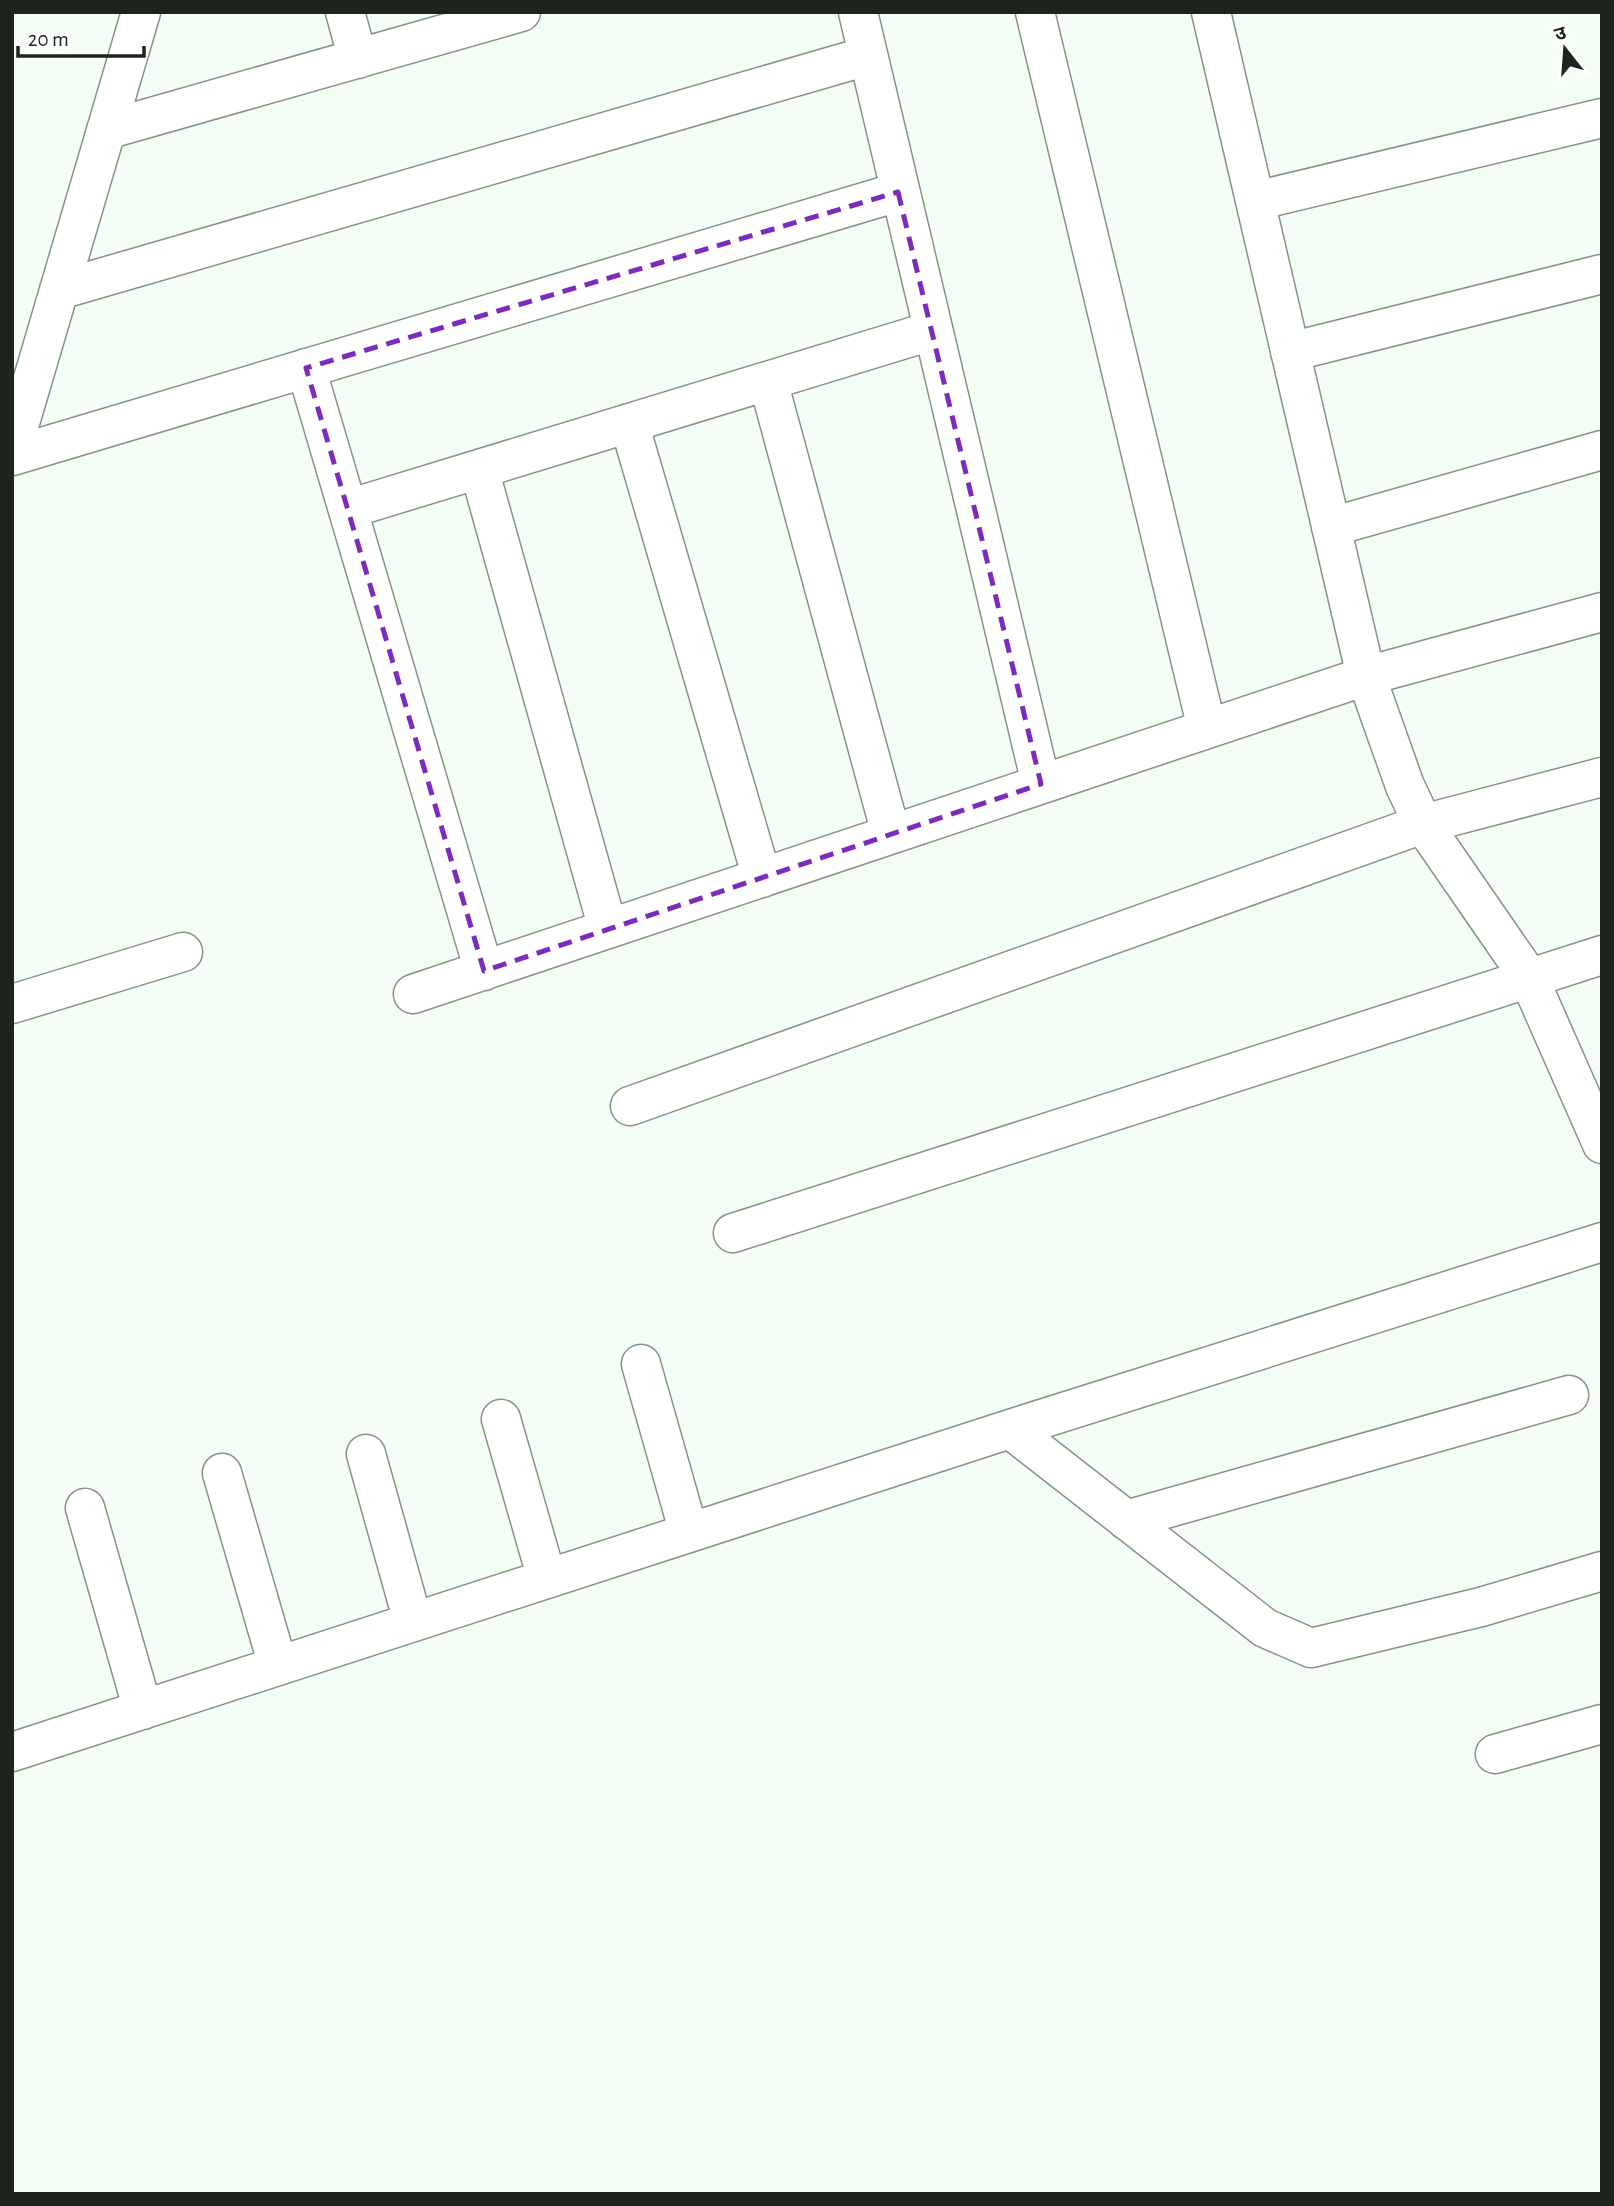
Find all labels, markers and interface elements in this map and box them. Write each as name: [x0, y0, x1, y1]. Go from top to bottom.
scale bar: [18, 14, 144, 58]
north arrow: [1530, 14, 1600, 84]
text: उ: [1552, 23, 1569, 45]
text: 20 m: [28, 29, 69, 50]

